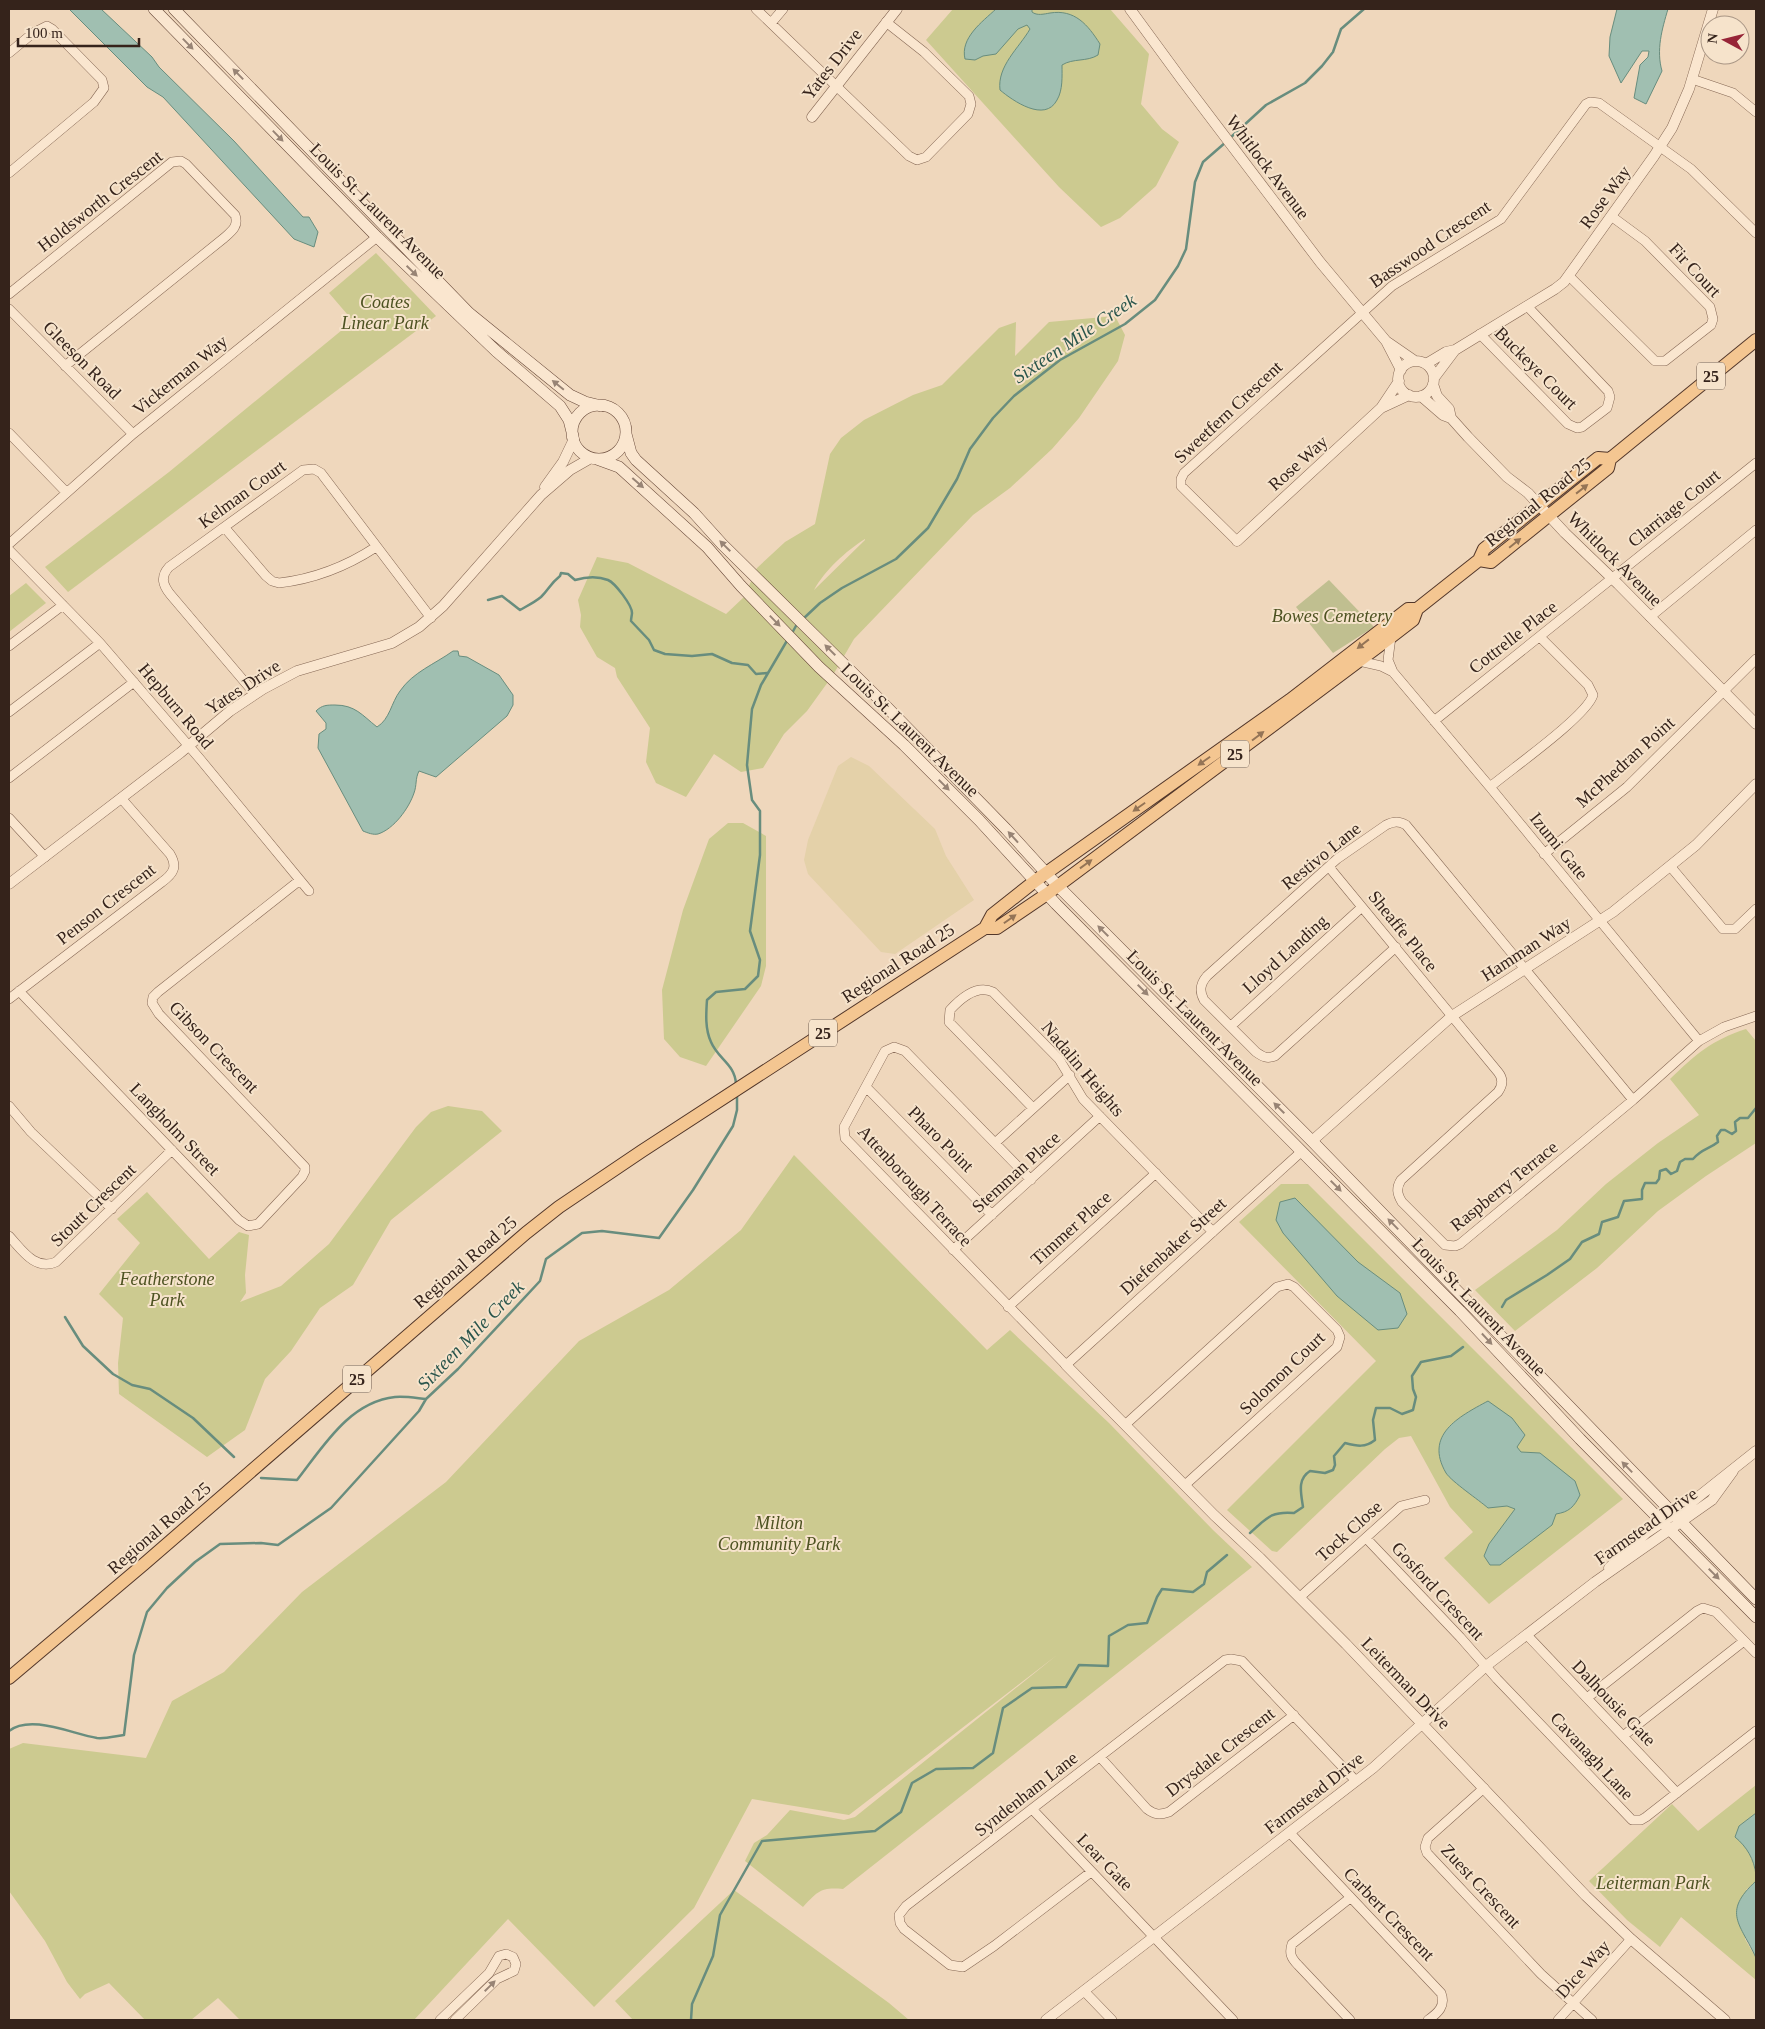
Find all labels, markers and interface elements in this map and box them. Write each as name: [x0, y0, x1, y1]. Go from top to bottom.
scale bar: [18, 15, 139, 47]
north arrow: [1700, 15, 1750, 65]
street label: Yates Drive: [798, 24, 866, 104]
text: 100 m: [25, 25, 63, 41]
text: N: [1705, 33, 1721, 44]
one-way arrow: [182, 37, 194, 49]
one-way arrow: [233, 69, 245, 81]
street label: Whitlock Avenue: [1222, 111, 1314, 223]
one-way arrow: [272, 130, 284, 142]
street label: Louis St. Laurent Avenue: [306, 139, 450, 283]
street label: Holdsworth Crescent: [34, 146, 166, 256]
street label: Rose Way: [1576, 162, 1634, 232]
street label: Basswood Crescent: [1366, 196, 1494, 292]
street label: Fir Court: [1665, 239, 1725, 301]
one-way arrow: [406, 265, 418, 277]
water label: Sixteen Mile Creek: [1009, 289, 1140, 387]
park label: Coates Linear Park: [340, 292, 430, 333]
street label: Gleeson Road: [39, 317, 125, 403]
street label: Buckeye Court: [1491, 323, 1581, 413]
street label: Vickerman Way: [129, 331, 231, 419]
street label: Sweetfern Crescent: [1170, 357, 1286, 467]
road number: 25: [1697, 362, 1725, 390]
one-way arrow: [552, 380, 565, 391]
street label: Rose Way: [1264, 431, 1332, 495]
street label: Regional Road 25: [1481, 453, 1595, 551]
street label: Kelman Court: [195, 456, 289, 532]
street label: Clarriage Court: [1624, 465, 1724, 551]
one-way arrow: [632, 477, 644, 488]
one-way arrow: [1575, 483, 1588, 494]
street label: Whitlock Avenue: [1564, 508, 1666, 610]
one-way arrow: [1509, 537, 1522, 548]
one-way arrow: [719, 540, 731, 552]
street label: Cottrelle Place: [1465, 596, 1561, 678]
park label: Bowes Cemetery: [1272, 606, 1392, 626]
one-way arrow: [769, 615, 781, 627]
one-way arrow: [1356, 639, 1370, 649]
one-way arrow: [824, 644, 836, 656]
street label: Yates Drive: [202, 656, 284, 718]
street label: Hepburn Road: [134, 659, 218, 753]
street label: Louis St. Laurent Avenue: [837, 659, 983, 801]
street label: McPhedran Point: [1572, 713, 1678, 811]
one-way arrow: [1251, 731, 1265, 741]
road number: 25: [1221, 741, 1249, 768]
one-way arrow: [1197, 756, 1211, 766]
one-way arrow: [938, 779, 950, 791]
one-way arrow: [1132, 802, 1146, 812]
street label: Izumi Gate: [1526, 808, 1592, 884]
street label: Restivo Lane: [1278, 818, 1364, 894]
one-way arrow: [1007, 831, 1019, 843]
street label: Penson Crescent: [53, 859, 159, 949]
one-way arrow: [1079, 859, 1092, 870]
street label: Sheaffe Place: [1364, 887, 1442, 975]
street label: Lloyd Landing: [1238, 911, 1332, 997]
street label: Hamman Way: [1477, 913, 1575, 985]
one-way arrow: [1003, 914, 1017, 924]
street label: Regional Road 25: [838, 919, 958, 1007]
one-way arrow: [1098, 925, 1110, 937]
street label: Louis St. Laurent Avenue: [1123, 946, 1267, 1090]
one-way arrow: [1137, 984, 1149, 996]
street label: Gibson Crescent: [165, 997, 263, 1097]
street label: Nadalin Heights: [1038, 1018, 1128, 1120]
road number: 25: [809, 1020, 837, 1046]
street label: Langholm Street: [126, 1079, 224, 1179]
street label: Pharo Point: [904, 1102, 978, 1176]
one-way arrow: [1274, 1102, 1286, 1114]
street label: Attenborough Terrace: [854, 1121, 976, 1251]
street label: Stemman Place: [968, 1127, 1064, 1217]
street label: Raspberry Terrace: [1446, 1137, 1562, 1235]
street label: Stoutt Crescent: [46, 1159, 140, 1251]
one-way arrow: [1330, 1180, 1342, 1192]
street label: Timmer Place: [1027, 1187, 1115, 1269]
street label: Diefenbaker Street: [1116, 1193, 1230, 1299]
street label: Regional Road 25: [409, 1212, 521, 1312]
one-way arrow: [1387, 1219, 1399, 1231]
street label: Louis St. Laurent Avenue: [1408, 1234, 1550, 1380]
park label: Featherstone Park: [119, 1269, 214, 1310]
water label: Sixteen Mile Creek: [413, 1276, 528, 1394]
street label: Solomon Court: [1235, 1327, 1329, 1419]
one-way arrow: [1481, 1333, 1493, 1345]
road number: 25: [343, 1366, 371, 1392]
one-way arrow: [1621, 1462, 1633, 1474]
street label: Regional Road 25: [103, 1478, 215, 1578]
street label: Farmstead Drive: [1591, 1483, 1701, 1569]
street label: Tock Close: [1312, 1496, 1386, 1566]
park label: Milton Community Park: [718, 1513, 841, 1554]
street label: Gosford Crescent: [1388, 1538, 1488, 1644]
one-way arrow: [1708, 1568, 1720, 1580]
street label: Leiterman Drive: [1357, 1633, 1455, 1733]
street label: Dalhousie Gate: [1568, 1656, 1660, 1750]
street label: Drysdale Crescent: [1162, 1703, 1278, 1801]
street label: Cavanagh Lane: [1546, 1708, 1638, 1804]
street label: Syndenham Lane: [970, 1747, 1082, 1841]
street label: Farmstead Drive: [1260, 1748, 1368, 1838]
street label: Lear Gate: [1073, 1829, 1137, 1895]
street label: Zuest Crescent: [1437, 1840, 1525, 1932]
street label: Carbert Crescent: [1340, 1863, 1438, 1965]
park label: Leiterman Park: [1595, 1873, 1711, 1893]
street label: Dice Way: [1552, 1936, 1614, 2002]
one-way arrow: [484, 1980, 496, 1992]

